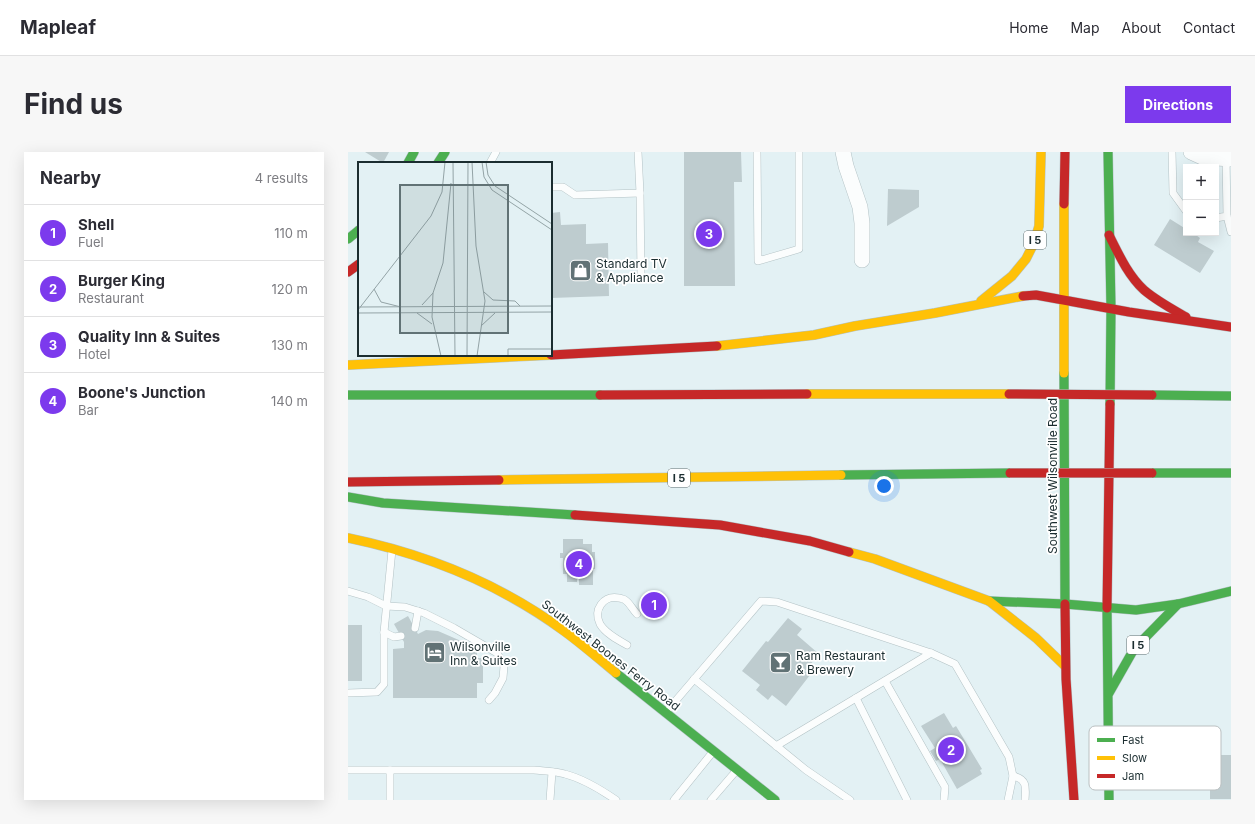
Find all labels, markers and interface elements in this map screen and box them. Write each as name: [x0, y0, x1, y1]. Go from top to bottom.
text: Mapleaf: [20, 16, 96, 39]
text: Home: [1009, 19, 1048, 36]
text: Map: [1070, 19, 1100, 36]
text: About: [1122, 19, 1161, 36]
text: Contact: [1183, 19, 1235, 36]
button: Directions: [1125, 86, 1231, 123]
text: Find us: [24, 87, 123, 121]
inset map: [358, 162, 552, 356]
map controls: [1183, 164, 1219, 236]
button: +: [1183, 164, 1219, 200]
text: Nearby: [40, 168, 101, 188]
text: 4 results: [255, 170, 308, 186]
button: −: [1183, 200, 1219, 236]
text: Shell: [78, 215, 114, 234]
pin: 3: [696, 219, 722, 249]
text: 1: [50, 225, 56, 241]
text: 110 m: [274, 225, 308, 241]
road number: I 5: [1024, 231, 1046, 249]
text: Fuel: [78, 234, 104, 250]
place label: Standard TV & Appliance: [596, 256, 667, 285]
shop icon: Standard TV & Appliance: [567, 257, 593, 283]
text: Burger King: [78, 271, 165, 290]
text: 2: [49, 281, 57, 297]
text: 120 m: [272, 281, 308, 297]
text: Restaurant: [78, 290, 144, 306]
text: Quality Inn & Suites: [78, 327, 220, 346]
text: 3: [49, 337, 57, 353]
text: 130 m: [271, 337, 308, 353]
text: Hotel: [78, 346, 110, 362]
text: Boone's Junction: [78, 383, 206, 402]
text: 4: [49, 393, 57, 409]
text: 140 m: [271, 393, 308, 409]
street label: Southwest Wilsonville Road: [1045, 398, 1060, 554]
text: Bar: [78, 402, 99, 418]
road number: I 5: [668, 469, 690, 487]
your location: [874, 476, 894, 496]
pin: 4: [566, 549, 592, 579]
pin: 1: [641, 590, 667, 620]
street label: Southwest Boones Ferry Road: [539, 596, 683, 714]
road number: I 5: [1127, 636, 1149, 654]
place label: Wilsonville Inn & Suites: [450, 639, 517, 668]
hotel icon: Wilsonville Inn & Suites: [422, 640, 448, 666]
place label: Ram Restaurant & Brewery: [796, 648, 885, 677]
bar icon: Ram Restaurant & Brewery: [768, 649, 794, 675]
legend: [1089, 726, 1221, 790]
text: Fast: [1122, 733, 1144, 747]
pin: 2: [938, 735, 964, 765]
text: Slow: [1122, 751, 1147, 765]
text: Jam: [1122, 769, 1144, 783]

